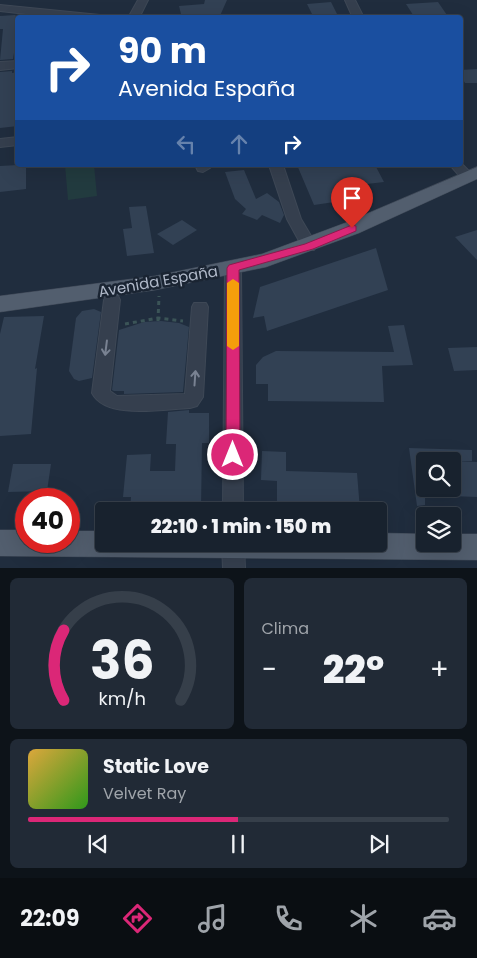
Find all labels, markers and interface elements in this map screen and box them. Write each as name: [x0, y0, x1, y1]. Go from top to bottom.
text: 90 m: [118, 26, 207, 75]
icon: right: [35, 35, 100, 100]
text: Avenida España: [118, 73, 295, 104]
icon: left: [172, 130, 200, 158]
icon: ahead: [225, 130, 253, 158]
icon: right: [278, 130, 306, 158]
pin: [331, 177, 373, 228]
icon: arrive: [338, 184, 366, 212]
street label: Avenida España: [97, 260, 219, 302]
one-way arrow: [101, 340, 111, 356]
one-way arrow: [191, 370, 200, 386]
position arrow: [206, 428, 258, 480]
map controls: [416, 452, 461, 552]
button: search: [416, 452, 461, 497]
speed limit sign: 40: [15, 488, 80, 553]
button: layers: [416, 507, 461, 552]
text: 22:10 · 1 min · 150 m: [151, 513, 331, 540]
text: Clima: [262, 617, 309, 640]
text: 36: [89, 624, 154, 697]
text: 22°: [323, 643, 384, 696]
text: −: [262, 650, 277, 689]
text: +: [430, 650, 449, 689]
text: km/h: [98, 686, 146, 711]
text: Static Love: [103, 753, 209, 780]
text: Velvet Ray: [103, 782, 186, 805]
icon: previous: [84, 830, 112, 858]
icon: pause: [224, 830, 252, 858]
icon: next: [365, 830, 393, 858]
icon: directions: [120, 901, 155, 936]
icon: music: [195, 901, 230, 936]
icon: phone: [271, 901, 306, 936]
icon: climate: [346, 901, 381, 936]
icon: car: [422, 901, 457, 936]
text: 22:09: [20, 903, 79, 934]

